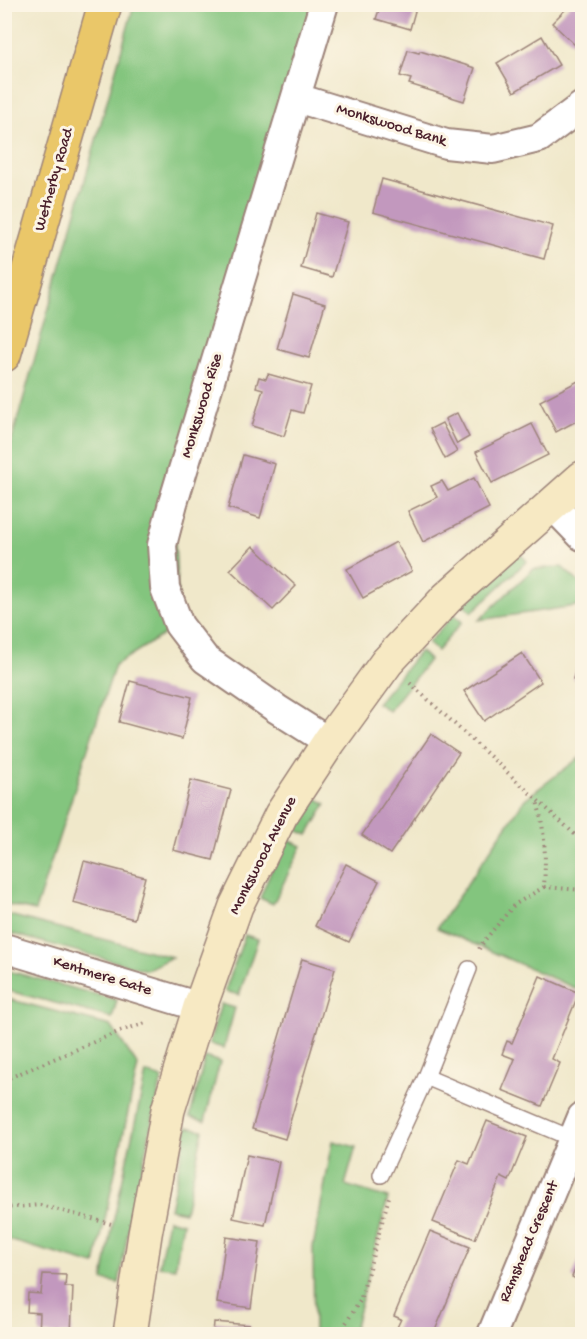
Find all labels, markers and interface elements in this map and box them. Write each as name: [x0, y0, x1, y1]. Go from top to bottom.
street label: Monkswood Bank: [334, 100, 450, 152]
street label: Wetherby Road: [31, 125, 79, 234]
street label: Monkswood Rise: [178, 351, 228, 461]
street label: Monkswood Avenue: [226, 793, 302, 918]
street label: Kentmere Gate: [50, 953, 154, 1001]
street label: Ramshead Crescent: [496, 1177, 565, 1305]

